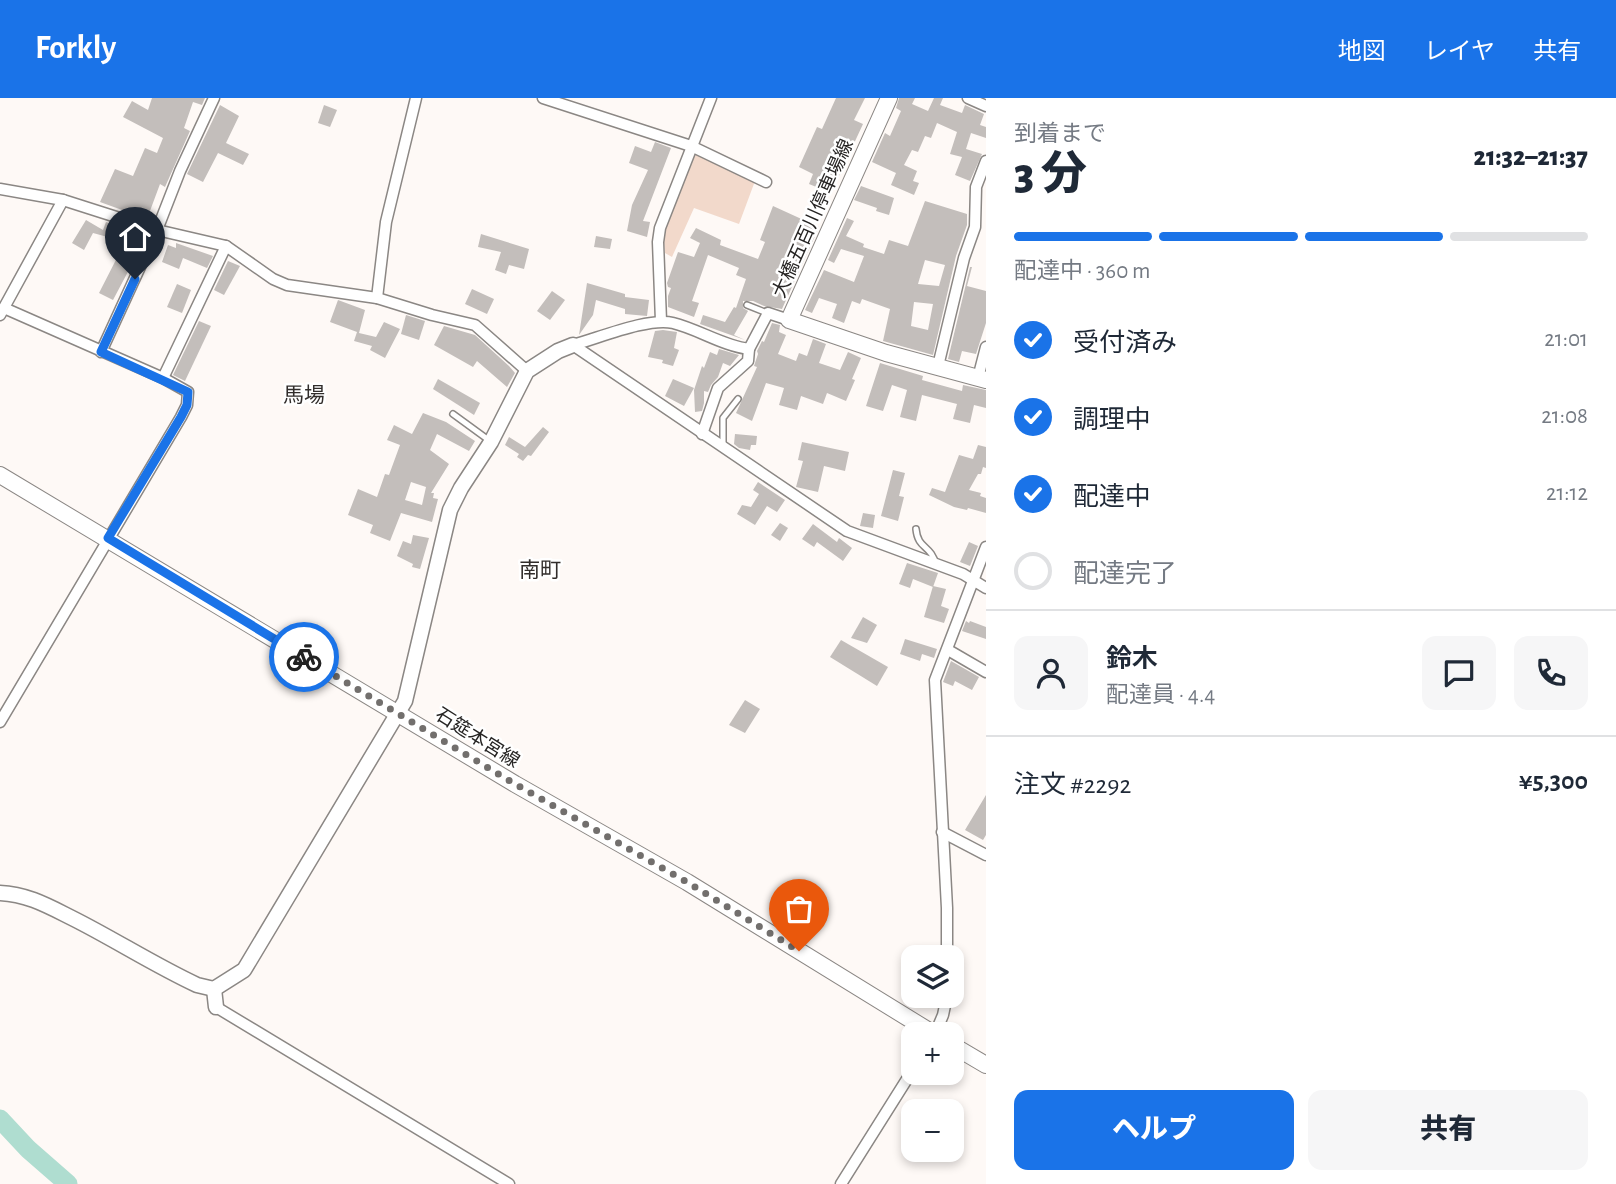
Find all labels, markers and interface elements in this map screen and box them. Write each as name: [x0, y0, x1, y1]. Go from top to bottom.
text: Forkly: [35, 32, 116, 65]
text: 地図: [1338, 40, 1386, 64]
text: レイヤ: [1424, 40, 1495, 64]
text: 共有: [1533, 40, 1581, 64]
text: 到着まで: [1014, 123, 1106, 146]
street label: 大橋五百川停車場線: [769, 136, 857, 301]
text: 21:32–21:37: [1474, 144, 1588, 170]
text: 3 分: [1014, 152, 1087, 198]
pin: [105, 207, 165, 279]
icon: home: [116, 218, 154, 256]
text: 配達中 · 360 m: [1014, 260, 1150, 283]
icon: check: [1014, 321, 1052, 359]
text: 21:01: [1544, 328, 1588, 351]
text: 受付済み: [1073, 330, 1177, 356]
district label: 馬場: [283, 384, 325, 406]
icon: check: [1014, 398, 1052, 436]
text: 21:08: [1541, 405, 1588, 428]
text: 調理中: [1073, 407, 1151, 433]
icon: check: [1014, 475, 1052, 513]
text: 21:12: [1546, 482, 1588, 505]
text: 配達中: [1073, 484, 1151, 510]
district label: 南町: [519, 559, 561, 581]
text: 配達完了: [1073, 561, 1177, 587]
courier: [269, 622, 339, 692]
button: person: [1014, 636, 1088, 710]
button: chat: [1422, 636, 1496, 710]
button: phone: [1514, 636, 1588, 710]
icon: bike: [285, 638, 323, 676]
text: 鈴木: [1106, 646, 1158, 672]
text: 配達員 · 4.4: [1106, 684, 1215, 707]
street label: 石筵本宮線: [432, 704, 523, 772]
text: ¥5,300: [1519, 768, 1588, 794]
text: 注文 #2292: [1014, 772, 1131, 798]
pin: [769, 879, 829, 951]
icon: bag: [780, 890, 818, 928]
map controls: [901, 945, 964, 1162]
button: layers: [901, 945, 964, 1008]
button: +: [901, 1022, 964, 1085]
button: ヘルプ: [1014, 1090, 1294, 1170]
button: 共有: [1308, 1090, 1588, 1170]
button: −: [901, 1099, 964, 1162]

